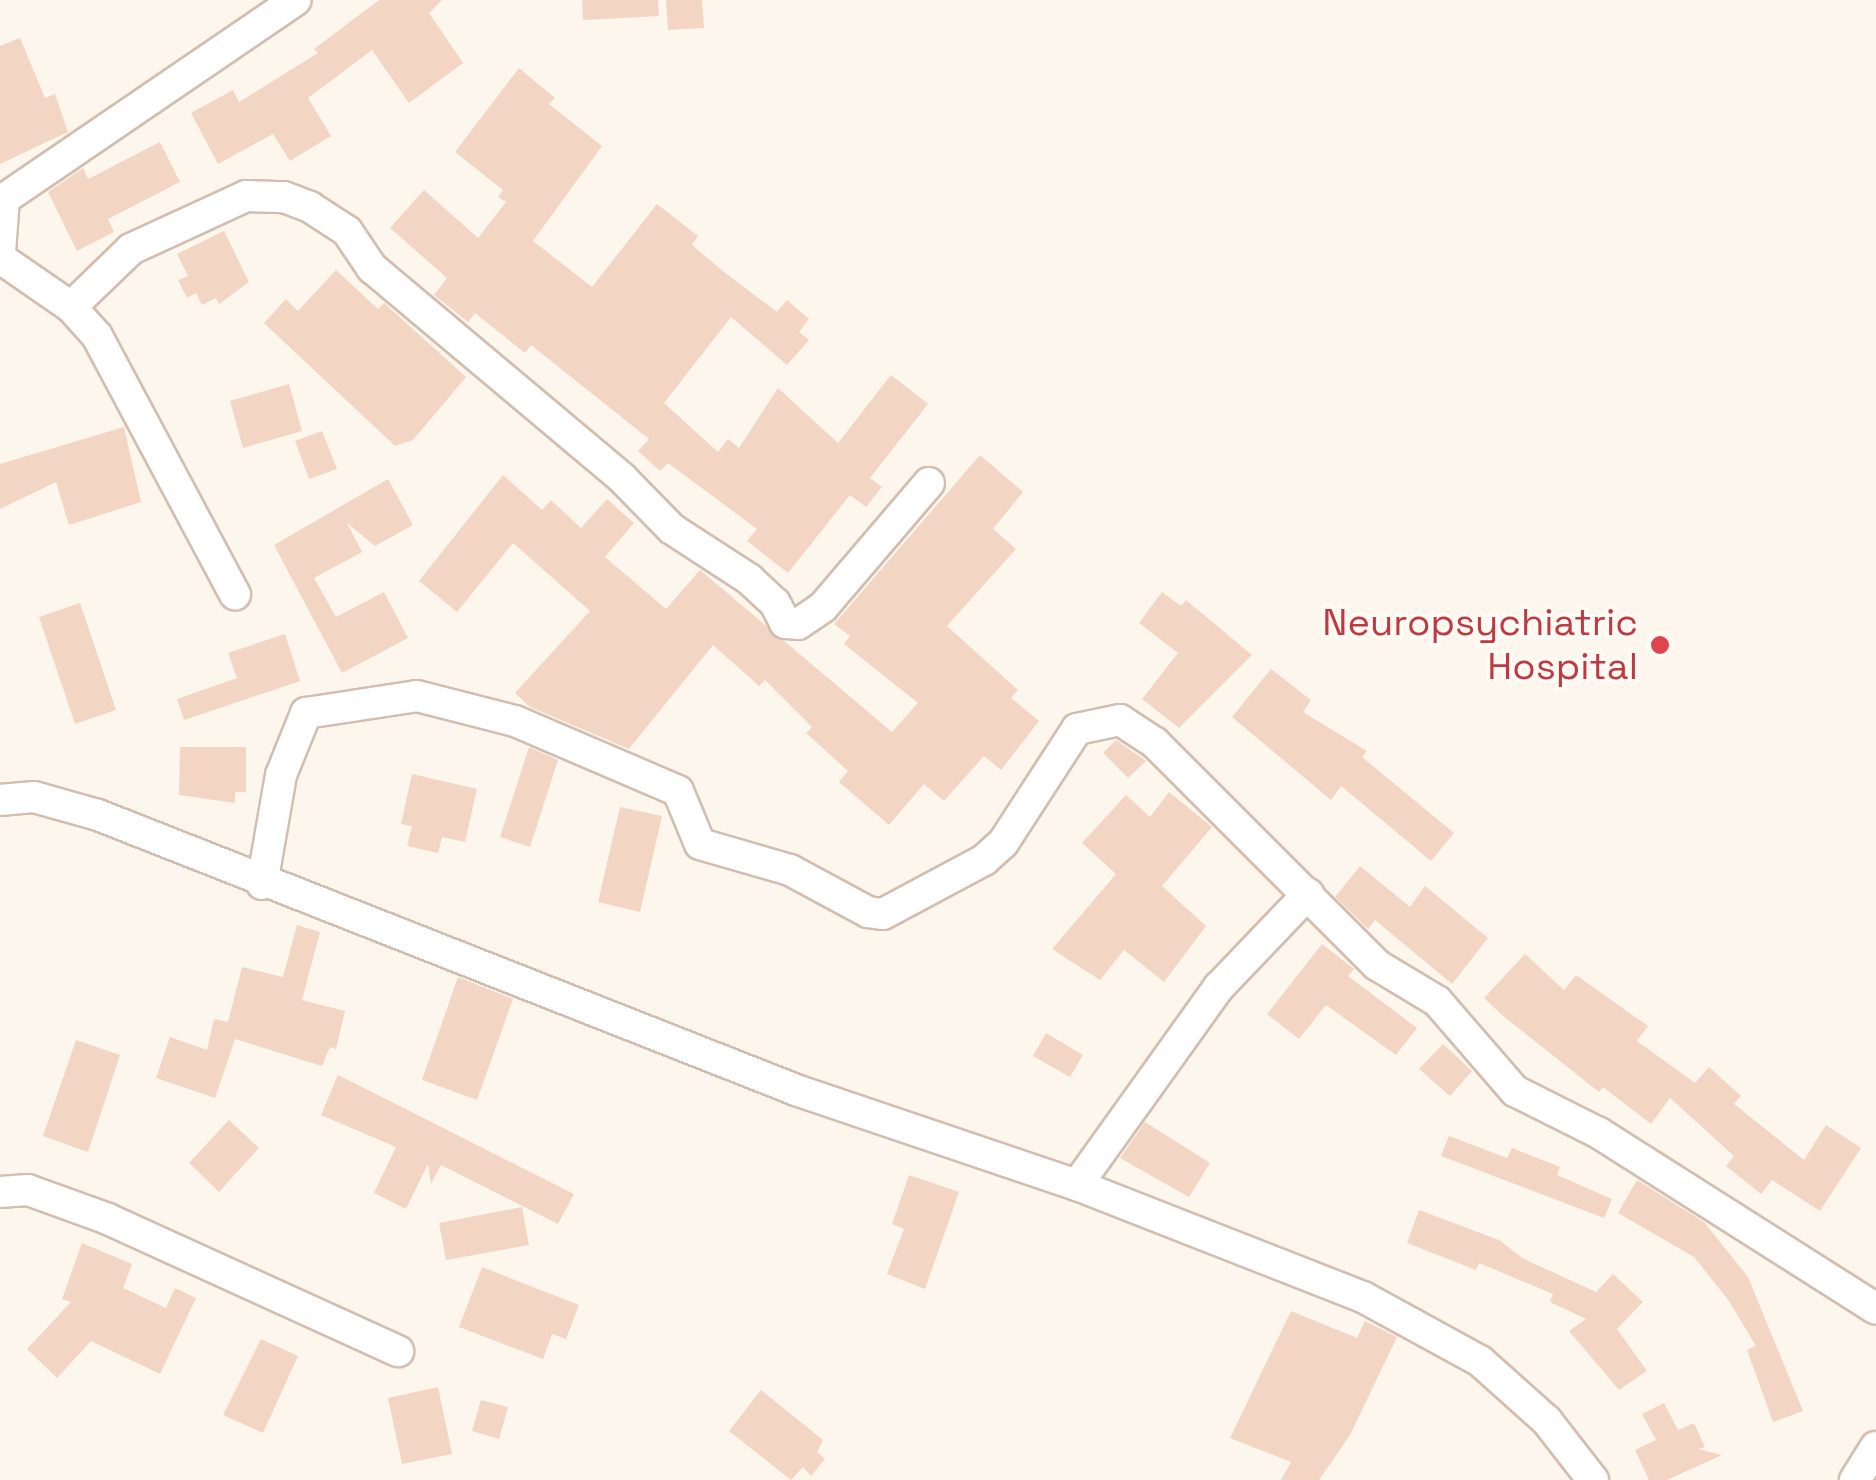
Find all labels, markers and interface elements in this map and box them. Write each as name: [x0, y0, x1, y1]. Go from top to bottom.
place label: Neuropsychiatric Hospital: [1322, 600, 1638, 689]
marker: Neuropsychiatric Hospital: [1647, 632, 1673, 658]

